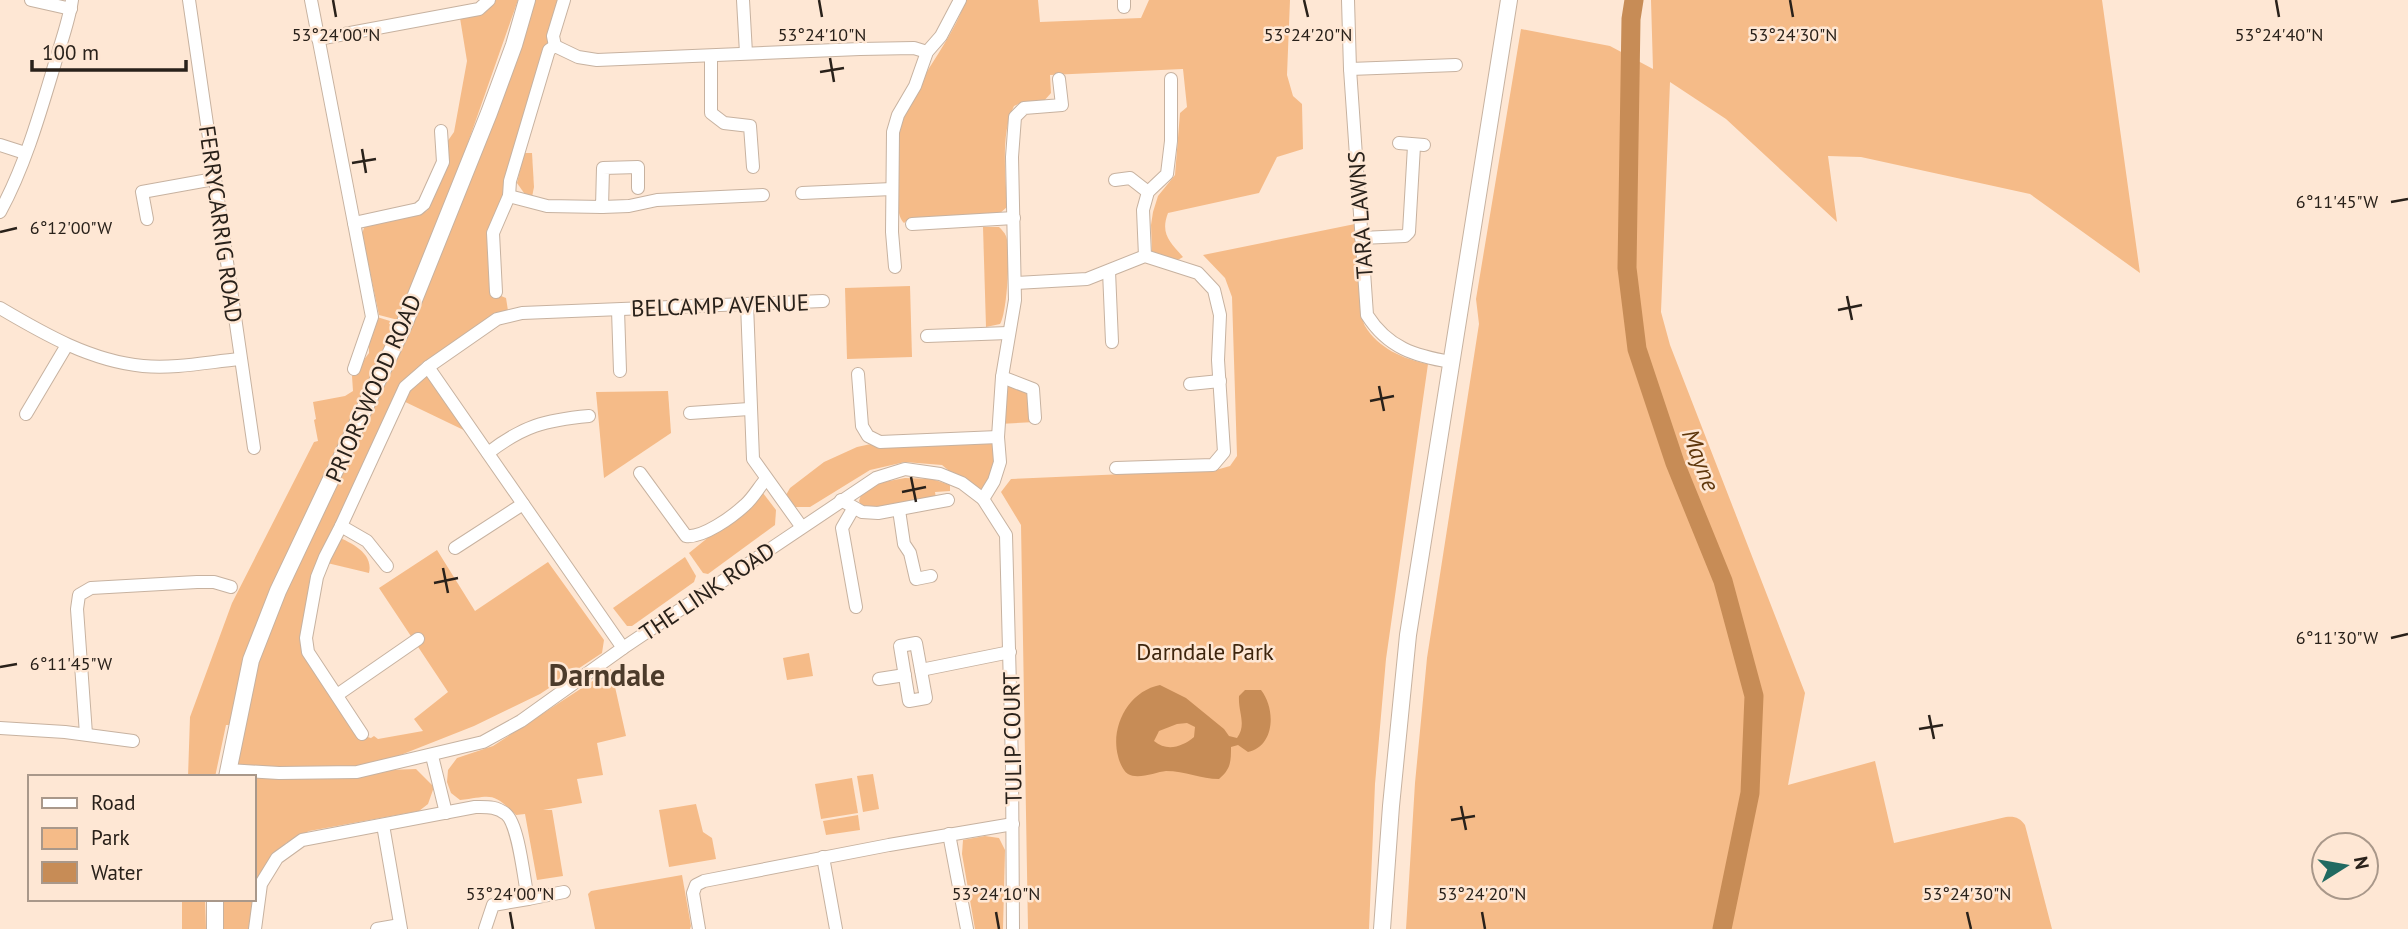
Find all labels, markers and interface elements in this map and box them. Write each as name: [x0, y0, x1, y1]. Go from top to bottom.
text: 53°24'00"N: [292, 23, 380, 46]
text: 53°24'10"N: [778, 23, 866, 46]
text: 53°24'20"N: [1264, 23, 1352, 46]
text: 53°24'30"N: [1749, 23, 1837, 46]
text: 53°24'40"N: [2235, 23, 2323, 46]
scale bar: [32, 28, 186, 72]
text: 100 m: [42, 39, 99, 66]
street label: FERRYCARRIG ROAD: [193, 124, 249, 324]
street label: TARA LAWNS: [1341, 150, 1379, 280]
text: 6°11'45"W: [2296, 190, 2378, 213]
text: 6°12'00"W: [30, 216, 112, 239]
street label: BELCAMP AVENUE: [630, 287, 810, 323]
street label: PRIORSWOOD ROAD: [319, 290, 427, 486]
water label: Mayne: [1675, 425, 1727, 495]
street label: THE LINK ROAD: [634, 535, 780, 647]
text: 6°11'30"W: [2296, 626, 2378, 649]
park label: Darndale Park: [1136, 637, 1274, 666]
text: 6°11'45"W: [30, 652, 112, 675]
district label: Darndale: [549, 655, 665, 694]
street label: TULIP COURT: [996, 671, 1028, 805]
legend: [28, 775, 256, 901]
text: Road: [91, 789, 135, 816]
text: Park: [91, 824, 130, 851]
north arrow: [2310, 831, 2380, 901]
text: N: [2349, 854, 2375, 871]
text: Water: [91, 859, 143, 886]
text: 53°24'00"N: [466, 882, 554, 905]
text: 53°24'10"N: [952, 882, 1040, 905]
text: 53°24'20"N: [1438, 882, 1526, 905]
text: 53°24'30"N: [1923, 882, 2011, 905]

